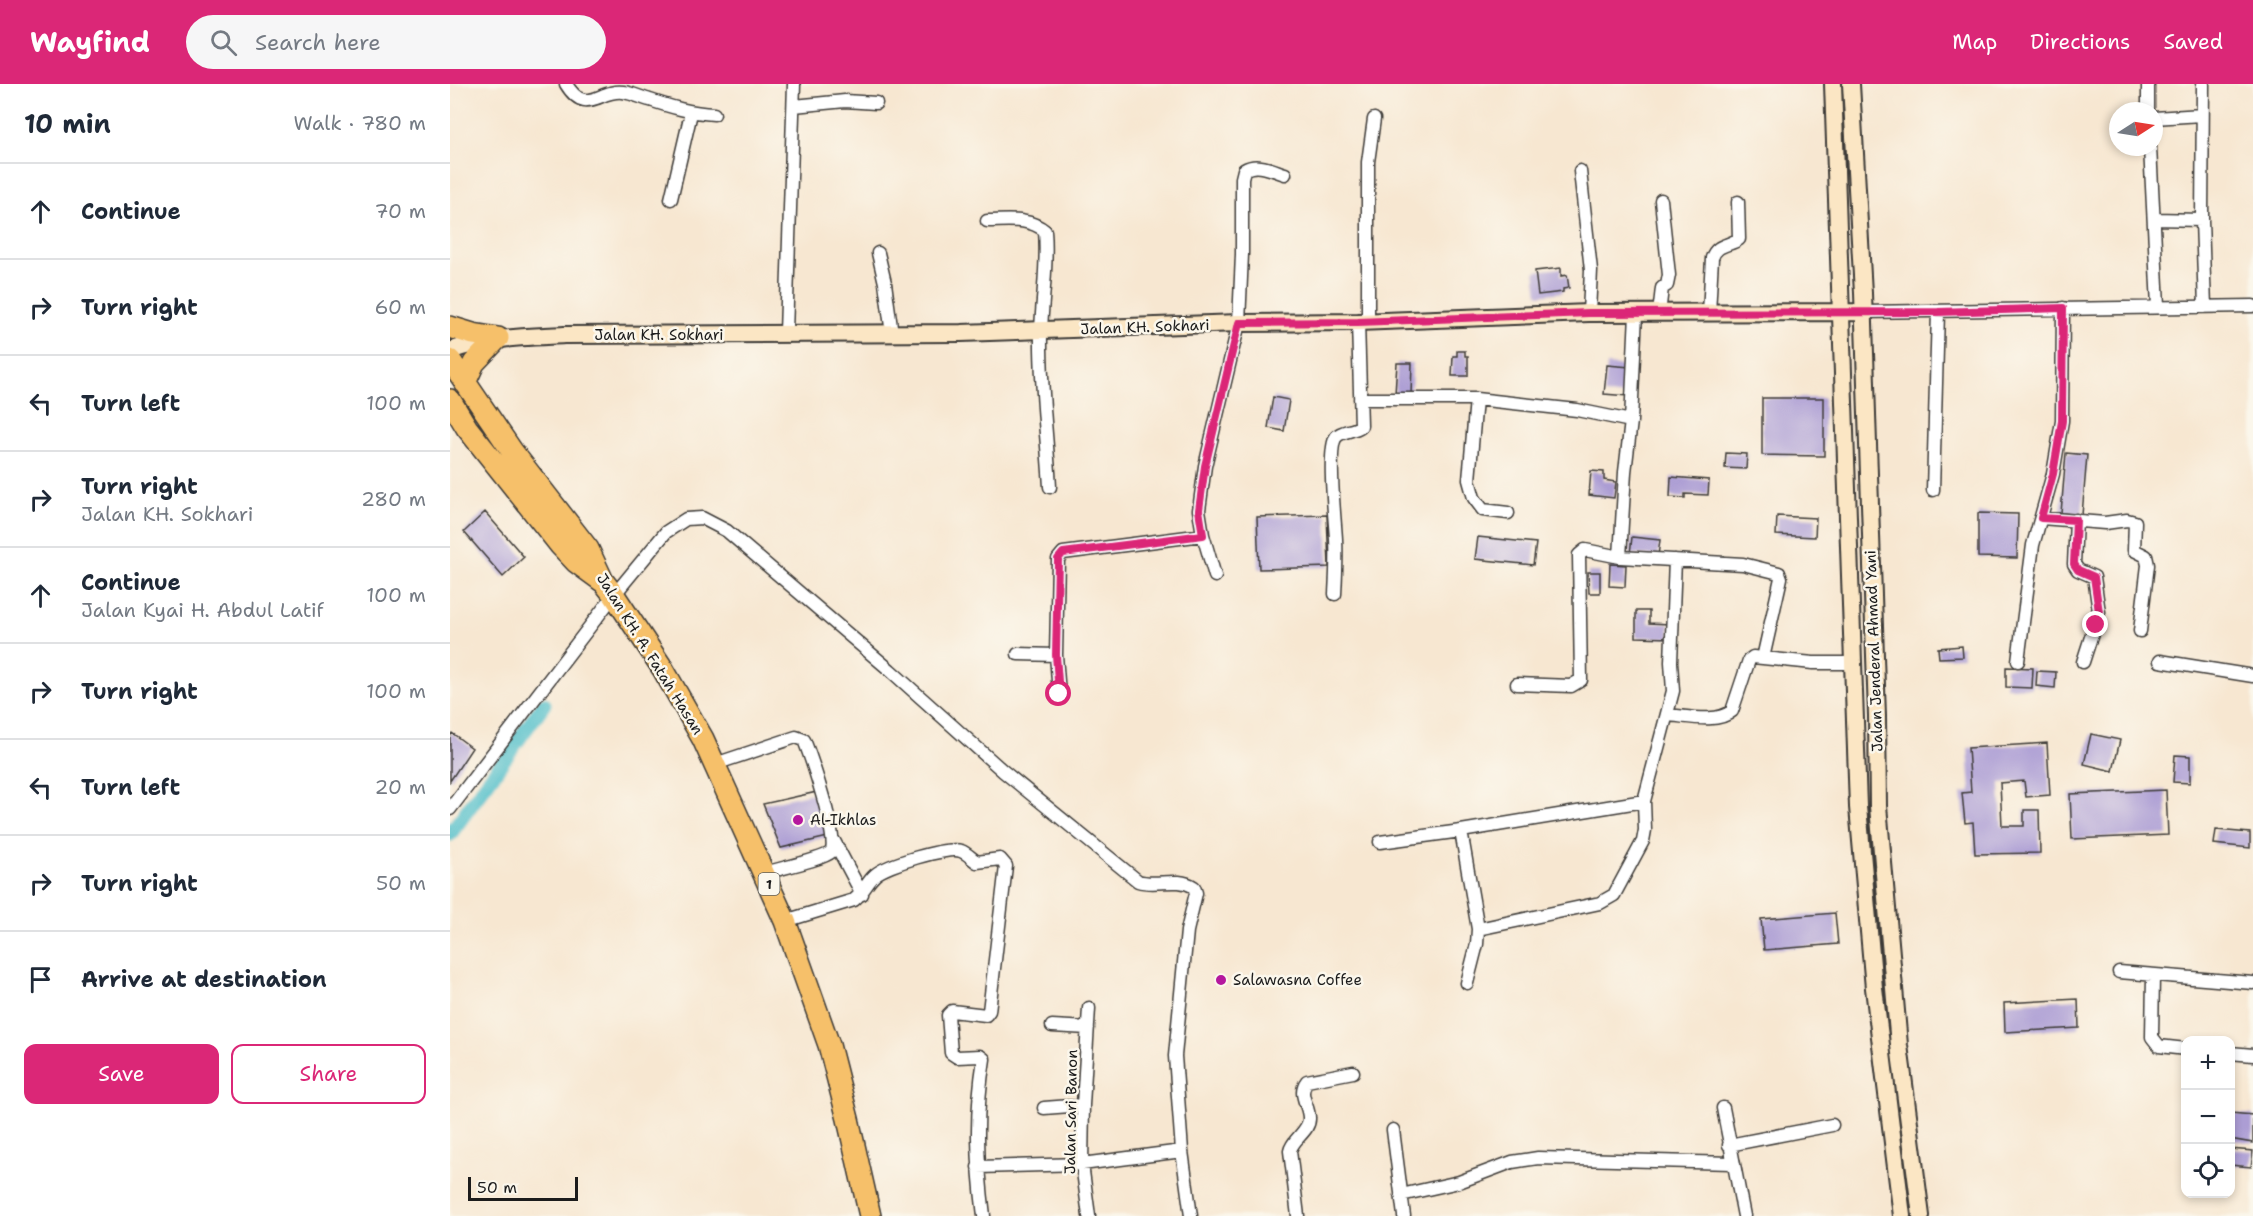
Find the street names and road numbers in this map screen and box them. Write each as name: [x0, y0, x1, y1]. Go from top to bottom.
street label: Jalan KH. Sokhari: [1080, 315, 1210, 339]
street label: Jalan KH. Sokhari: [594, 325, 724, 345]
street label: Jalan Jenderal Ahmad Yani: [1860, 550, 1888, 752]
street label: Jalan KH. A. Fatah Hasan: [592, 570, 708, 738]
road number: 1: [758, 873, 780, 895]
street label: Jalan Sari Banon: [1060, 1049, 1082, 1175]

